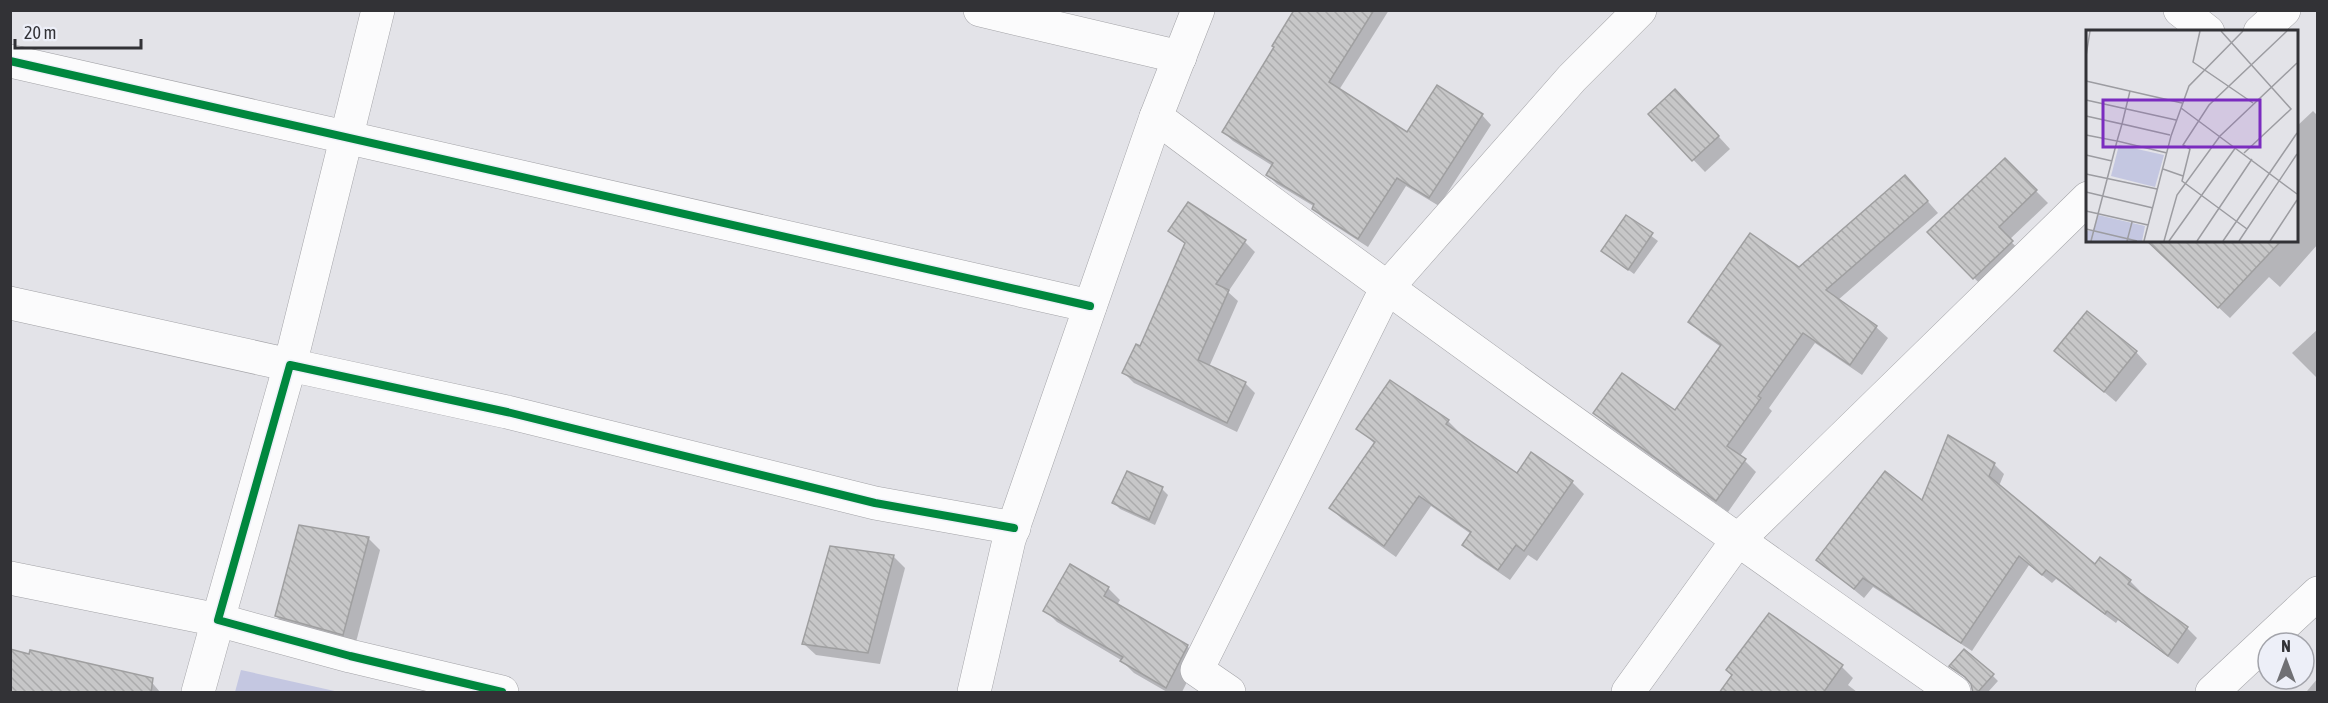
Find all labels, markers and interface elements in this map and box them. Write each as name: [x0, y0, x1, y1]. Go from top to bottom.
scale bar: [15, 12, 141, 50]
text: 20 m: [24, 22, 56, 43]
inset map: [2086, 30, 2298, 242]
north arrow: [2256, 631, 2316, 691]
text: N: [2281, 637, 2291, 655]

